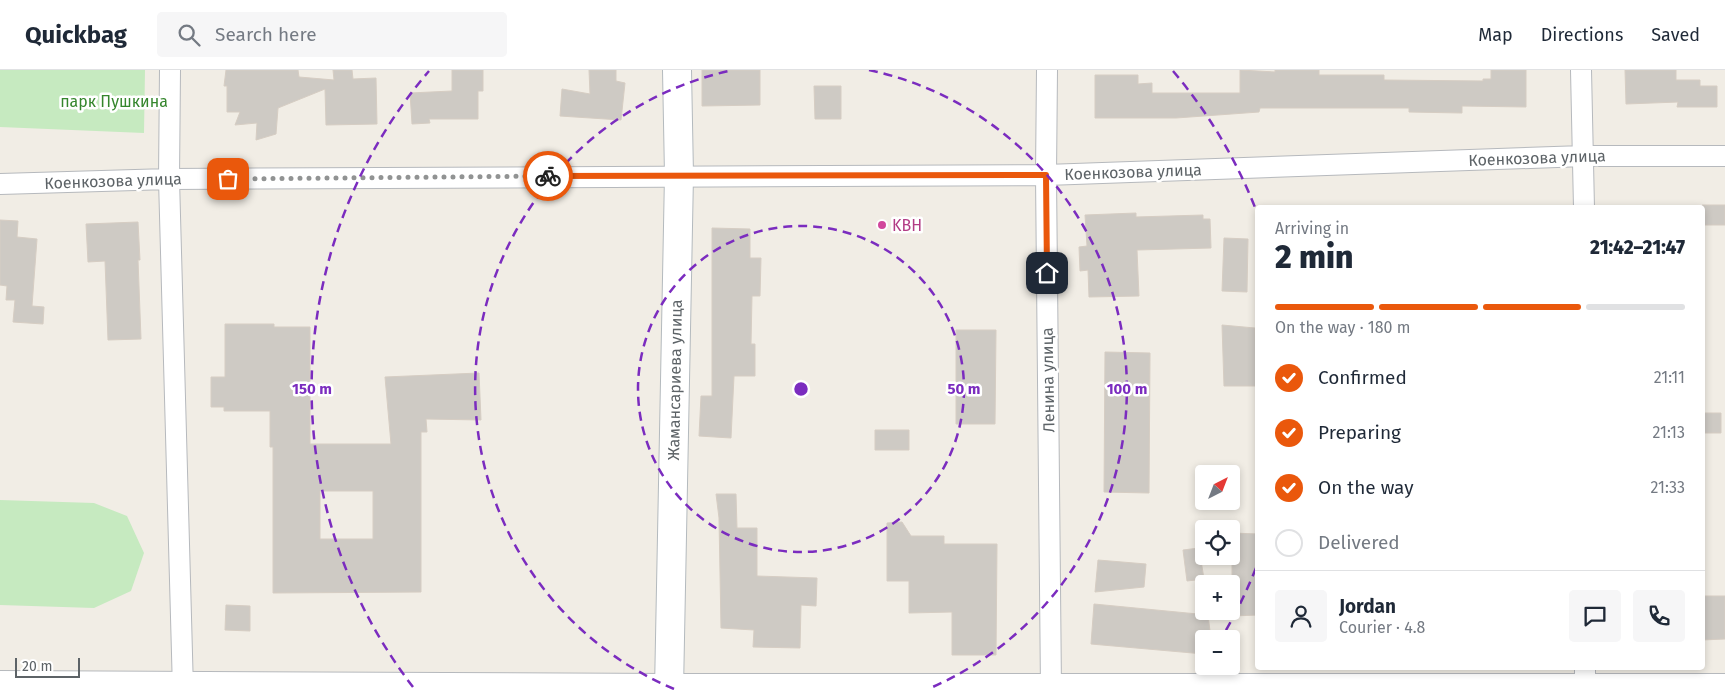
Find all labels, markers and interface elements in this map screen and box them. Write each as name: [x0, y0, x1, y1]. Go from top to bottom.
search box: [157, 12, 507, 57]
text: Quickbag: [25, 21, 127, 49]
icon: search: [175, 21, 203, 49]
text: Search here: [215, 23, 317, 46]
text: Map: [1478, 24, 1513, 46]
text: Directions: [1541, 24, 1623, 46]
text: Saved: [1651, 24, 1700, 46]
park label: парк Пушкина: [60, 92, 168, 111]
street label: Коенкозова улица: [1468, 146, 1606, 170]
courier: [523, 151, 573, 201]
pin: [207, 158, 249, 200]
street label: Коенкозова улица: [1064, 160, 1202, 184]
icon: bike: [534, 162, 562, 190]
icon: bag: [214, 165, 242, 193]
street label: Коенкозова улица: [44, 169, 182, 193]
place label: KBH: [892, 216, 922, 235]
marker: KBH: [876, 219, 888, 231]
text: Arriving in: [1275, 219, 1349, 238]
text: 21:42–21:47: [1590, 236, 1685, 259]
text: 2 min: [1275, 238, 1353, 276]
pin: [1026, 252, 1068, 294]
icon: home: [1033, 259, 1061, 287]
street label: Жамансариева улица: [664, 299, 686, 461]
text: On the way · 180 m: [1275, 318, 1410, 337]
street label: Ленина улица: [1038, 327, 1058, 433]
icon: check: [1275, 364, 1303, 392]
text: Confirmed: [1318, 366, 1407, 389]
text: 21:11: [1654, 368, 1685, 387]
text: 150 m: [292, 380, 332, 398]
centre of rings: [792, 380, 810, 398]
text: 50 m: [947, 380, 981, 398]
text: 100 m: [1107, 380, 1147, 398]
icon: check: [1275, 419, 1303, 447]
text: Preparing: [1318, 421, 1401, 444]
text: 21:13: [1652, 423, 1685, 442]
north arrow: [1195, 465, 1240, 510]
map controls: [1195, 465, 1240, 675]
icon: check: [1275, 474, 1303, 502]
text: On the way: [1318, 476, 1414, 499]
text: 21:33: [1651, 478, 1685, 497]
button: locate: [1195, 520, 1240, 565]
text: Delivered: [1318, 531, 1400, 554]
button: +: [1195, 575, 1240, 620]
button: person: [1275, 590, 1327, 642]
button: chat: [1569, 590, 1621, 642]
button: phone: [1633, 590, 1685, 642]
text: Jordan: [1339, 595, 1396, 618]
text: Courier · 4.8: [1339, 618, 1425, 637]
button: −: [1195, 630, 1240, 675]
scale bar: [15, 655, 80, 678]
text: 20 m: [22, 658, 52, 675]

